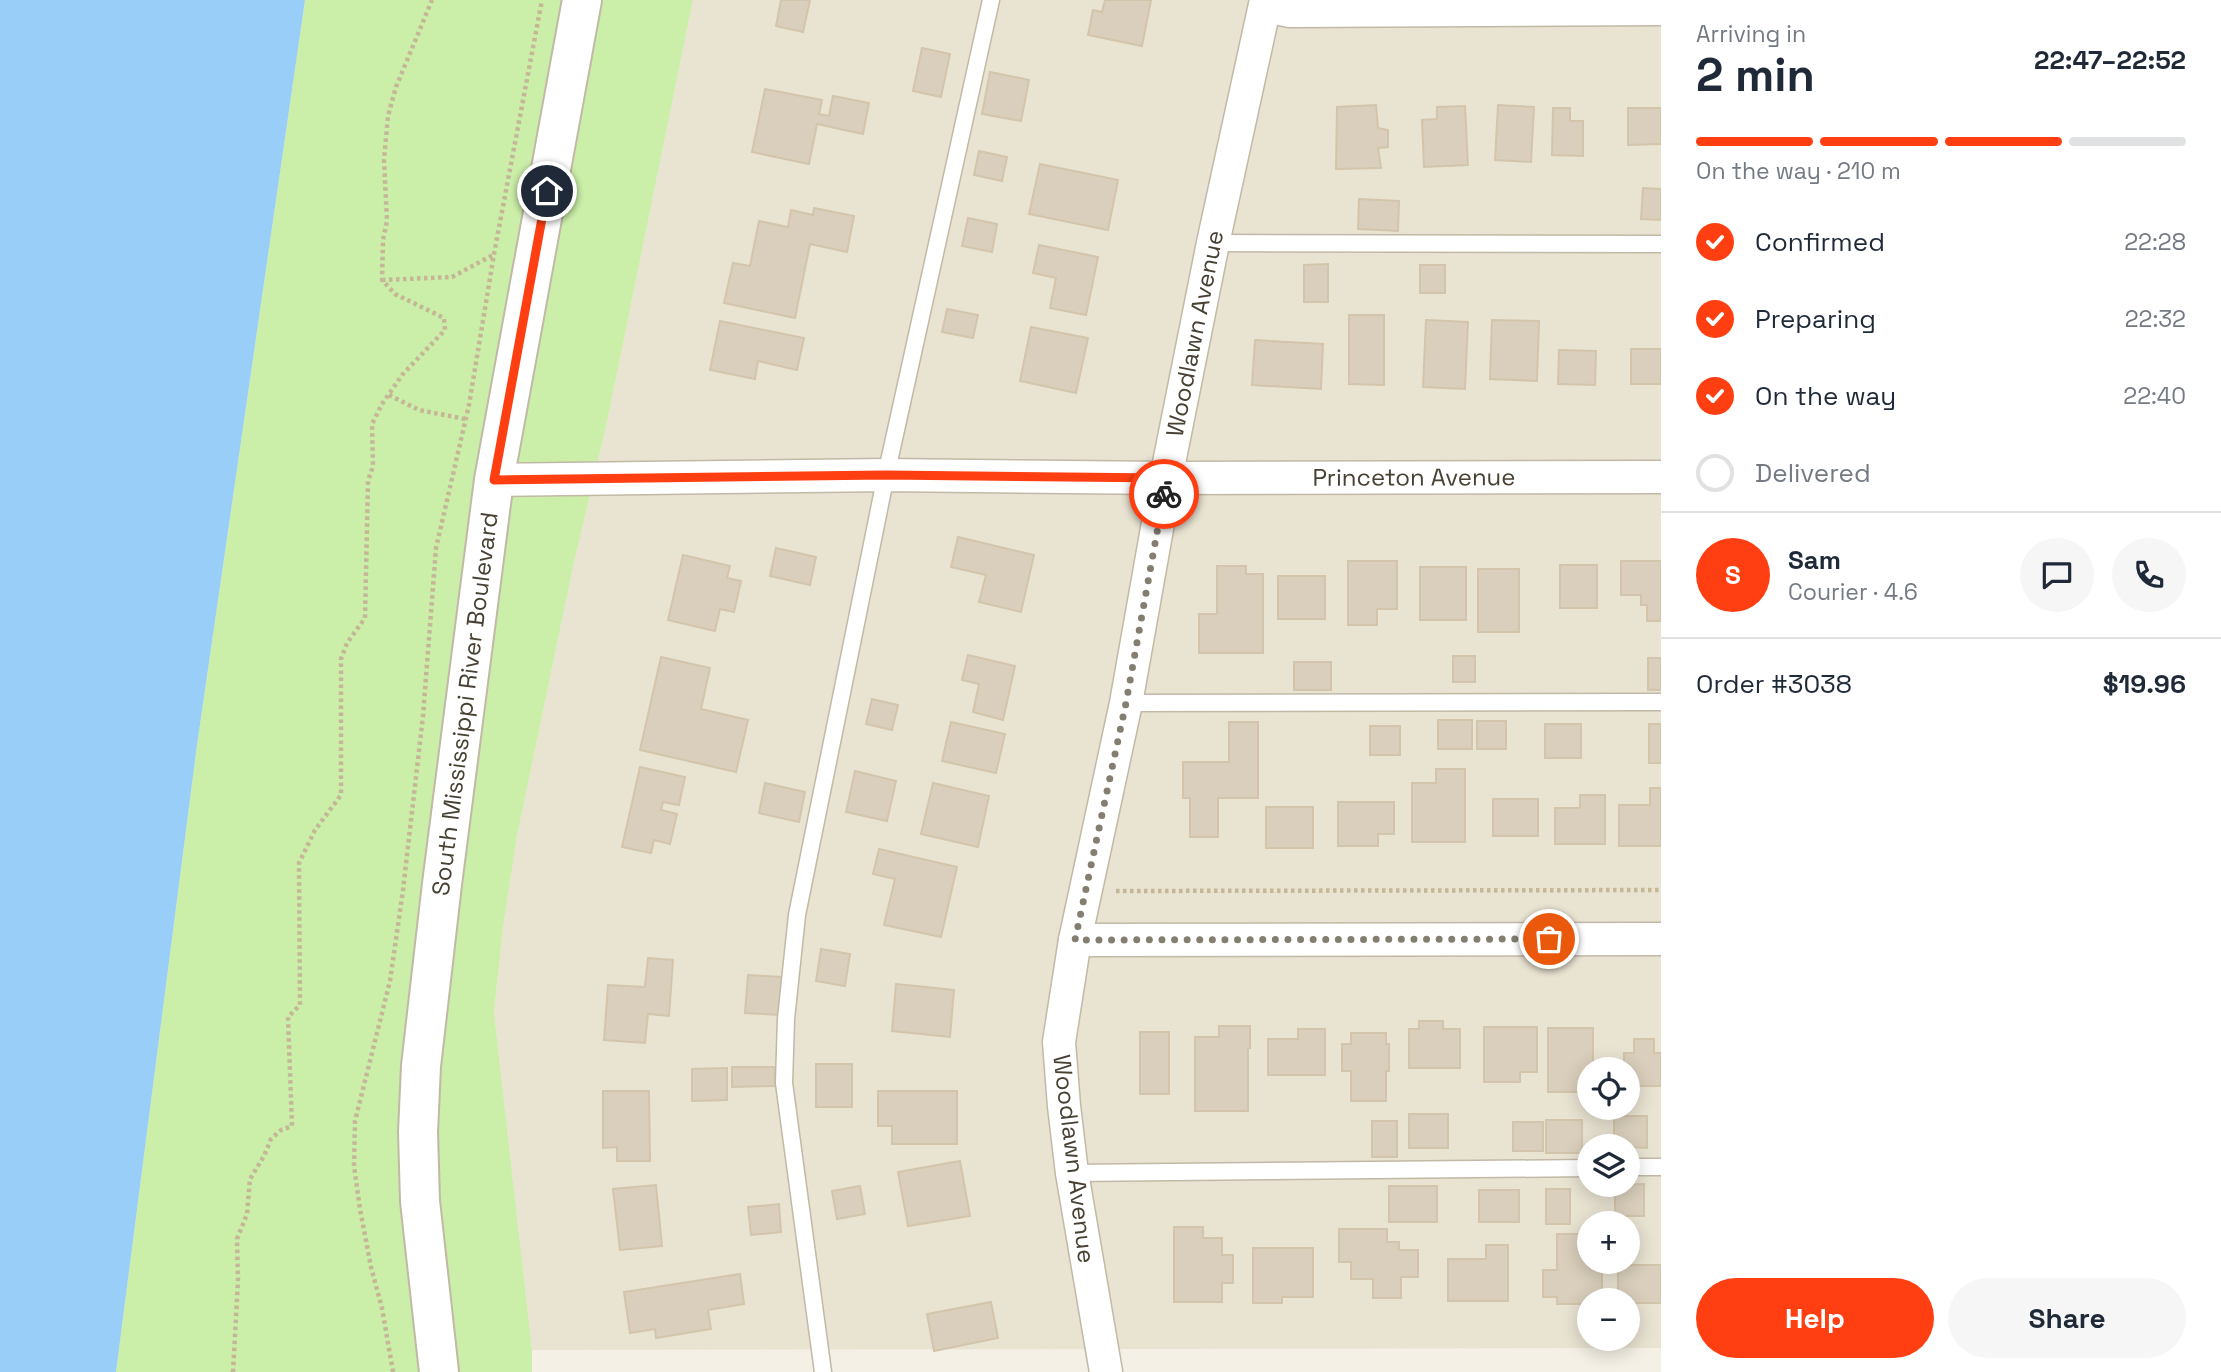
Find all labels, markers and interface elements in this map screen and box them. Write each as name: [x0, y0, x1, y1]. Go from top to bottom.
text: Arriving in: [1696, 19, 1806, 49]
text: 22:47–22:52: [2034, 43, 2186, 77]
text: 2 min: [1696, 46, 1815, 104]
text: On the way · 210 m: [1696, 156, 1901, 186]
pin: [517, 161, 577, 221]
icon: home: [528, 172, 566, 210]
icon: check: [1696, 223, 1734, 261]
text: Confirmed: [1755, 225, 1885, 259]
street label: Woodlawn Avenue: [1159, 227, 1230, 439]
text: 22:28: [2124, 227, 2186, 257]
icon: check: [1696, 300, 1734, 338]
text: Preparing: [1755, 302, 1876, 336]
text: 22:32: [2125, 304, 2186, 334]
icon: check: [1696, 377, 1734, 415]
text: On the way: [1755, 379, 1896, 413]
text: 22:40: [2123, 381, 2186, 411]
text: Delivered: [1755, 456, 1871, 490]
courier: [1129, 459, 1199, 529]
street label: Princeton Avenue: [1312, 461, 1516, 493]
icon: bike: [1145, 475, 1183, 513]
street label: South Mississippi River Boulevard: [425, 510, 505, 897]
button: chat: [2020, 538, 2094, 612]
button: phone: [2112, 538, 2186, 612]
text: Sam: [1788, 543, 1841, 577]
text: S: [1725, 558, 1741, 592]
text: Courier · 4.6: [1788, 577, 1918, 607]
text: Order #3038: [1696, 667, 1852, 701]
text: $19.96: [2103, 667, 2186, 701]
pin: [1519, 909, 1579, 969]
icon: bag: [1530, 920, 1568, 958]
street label: Woodlawn Avenue: [1046, 1053, 1103, 1265]
map controls: [1577, 1057, 1640, 1351]
button: locate: [1577, 1057, 1640, 1120]
button: layers: [1577, 1134, 1640, 1197]
button: +: [1577, 1211, 1640, 1274]
button: Help: [1696, 1278, 1934, 1358]
button: Share: [1948, 1278, 2186, 1358]
button: −: [1577, 1288, 1640, 1351]

